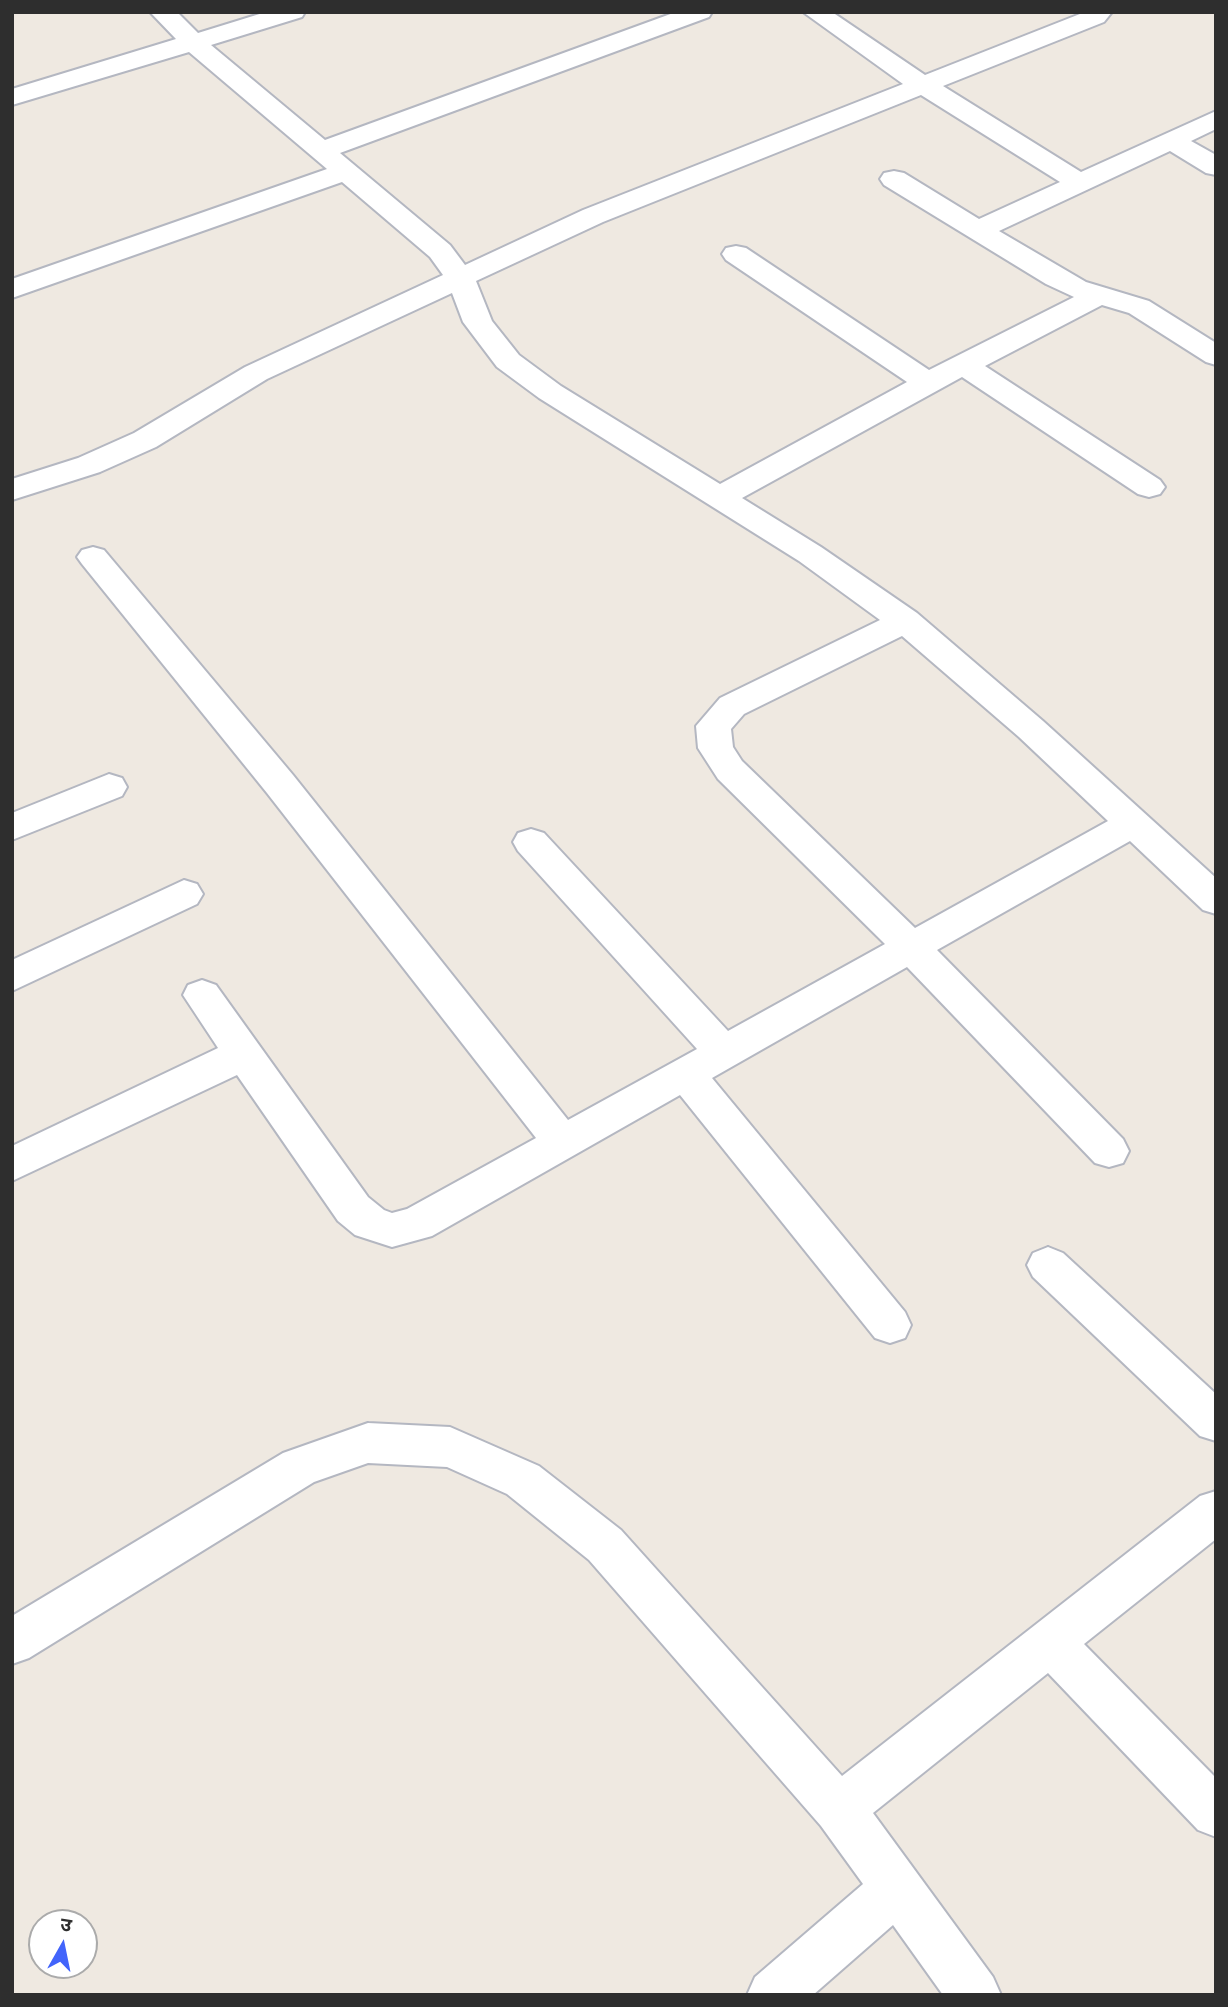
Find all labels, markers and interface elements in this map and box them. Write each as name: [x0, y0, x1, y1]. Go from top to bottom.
north arrow: [28, 1909, 98, 1979]
text: उ: [59, 1912, 73, 1938]

